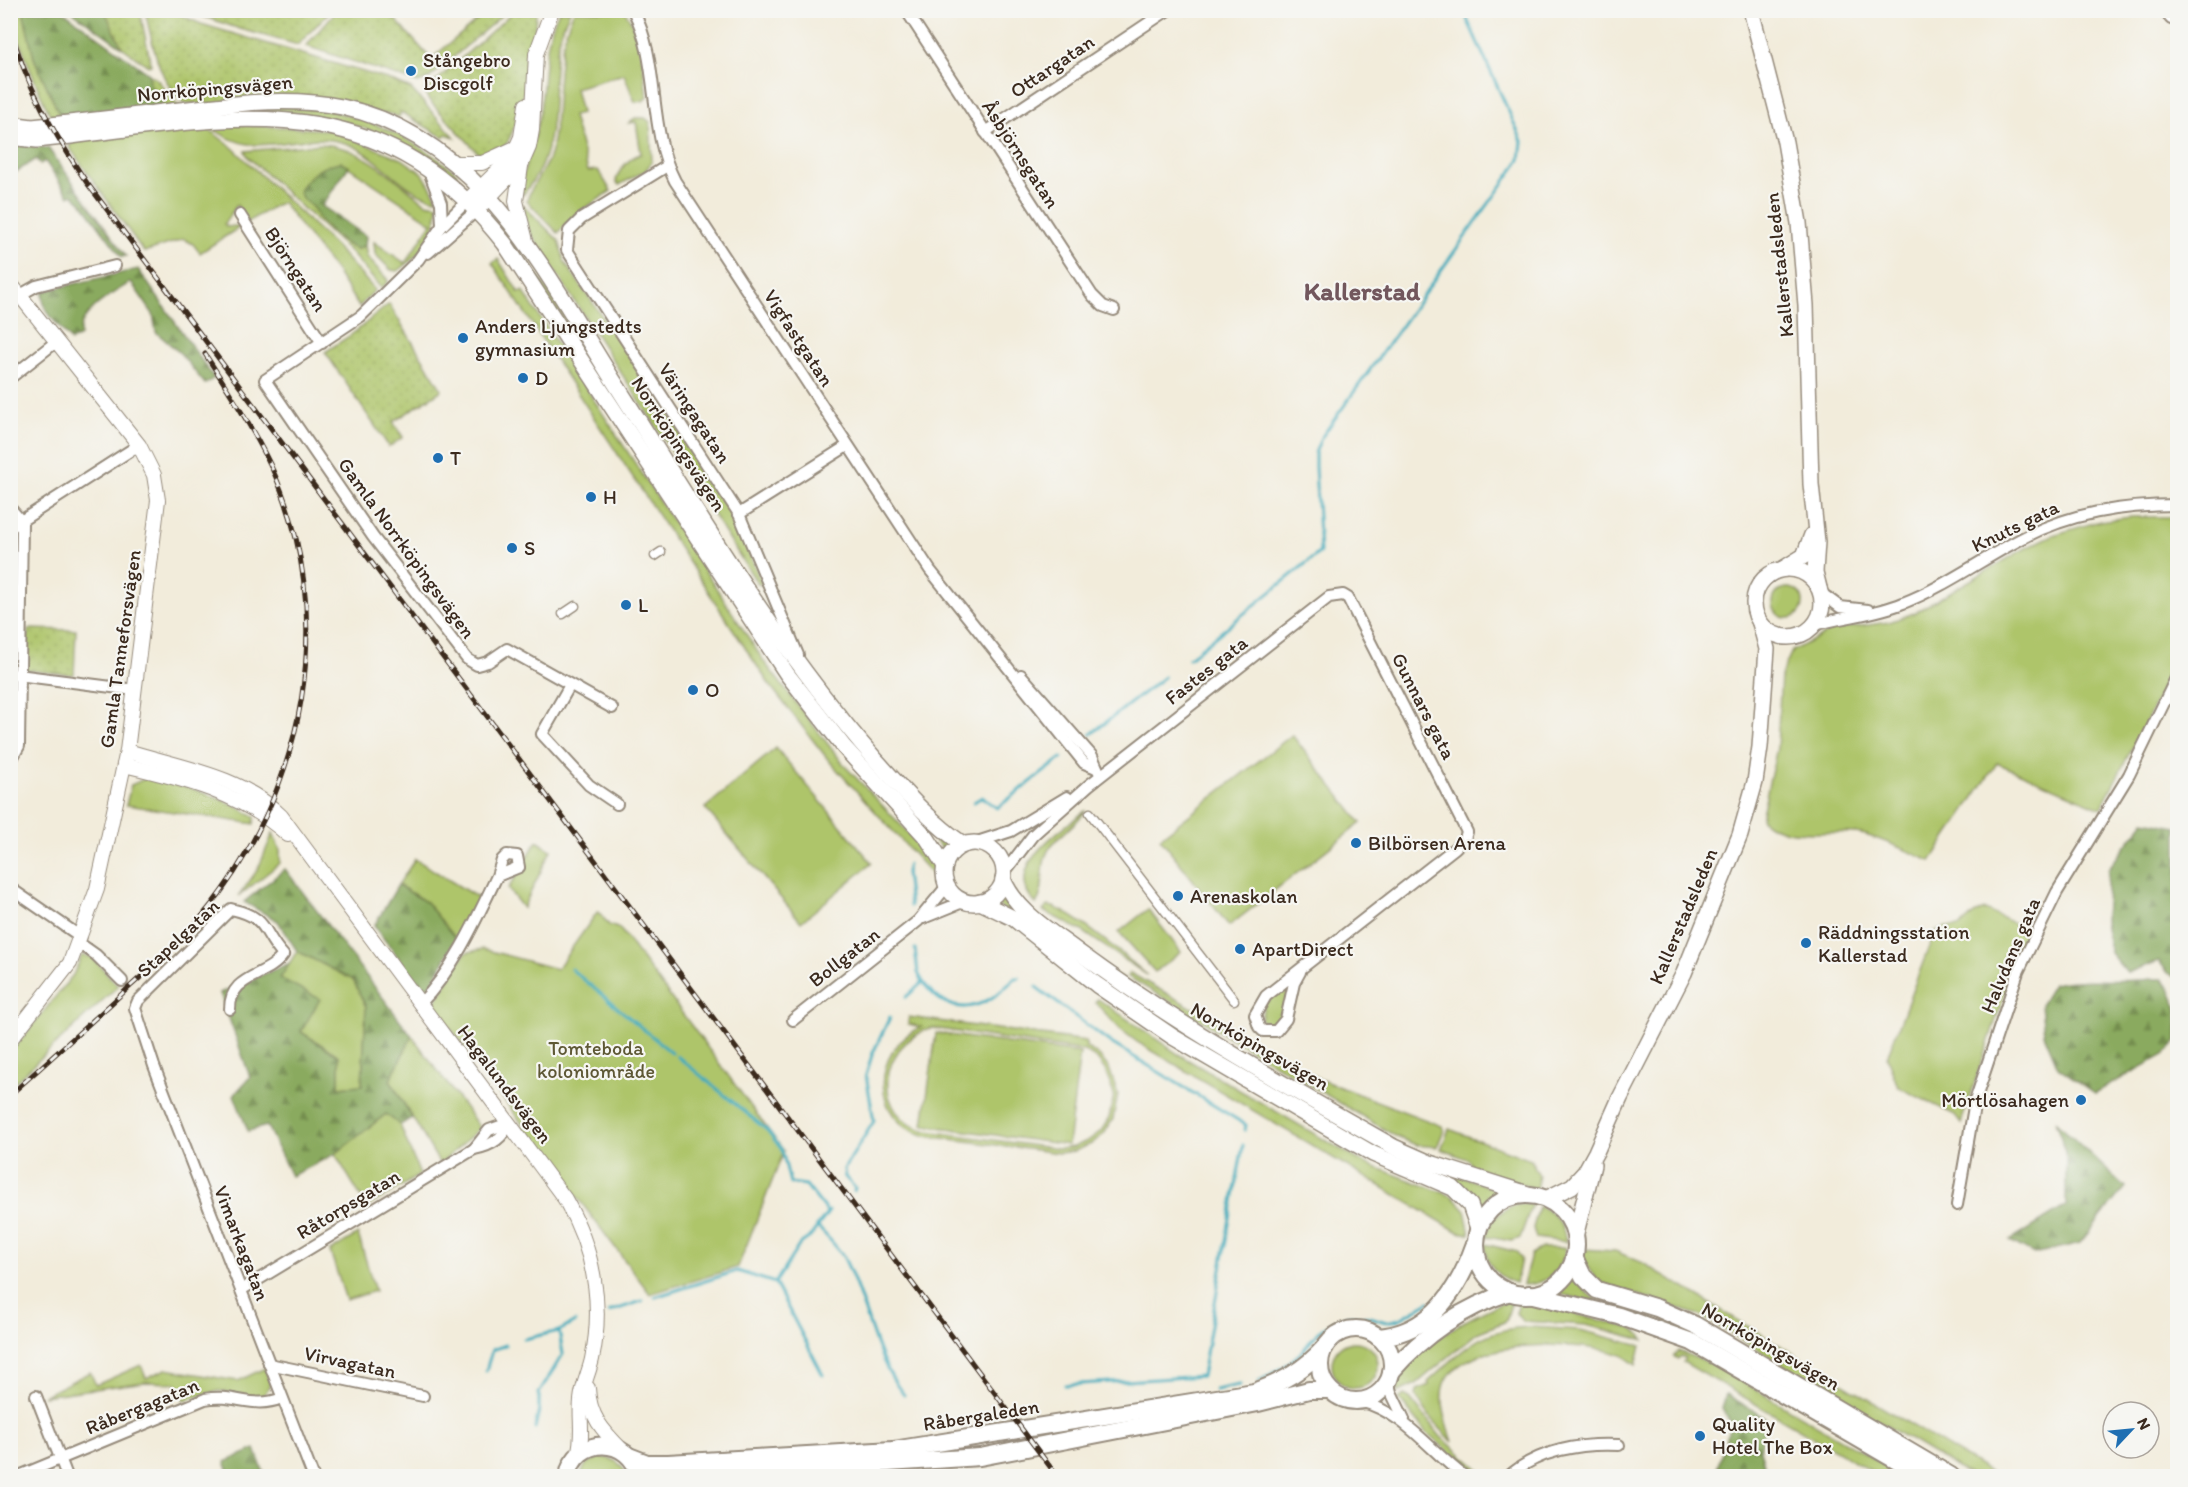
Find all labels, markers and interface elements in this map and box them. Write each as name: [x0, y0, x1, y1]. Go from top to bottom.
street label: Ottargatan: [1005, 29, 1099, 103]
place label: Stångebro Discgolf: [423, 48, 511, 95]
marker: Stångebro Discgolf: [404, 64, 418, 78]
street label: Norrköpingsvägen: [136, 69, 294, 107]
street label: Åsbjörnsgatan: [977, 95, 1065, 213]
street label: Kallerstadsleden: [1759, 191, 1799, 339]
street label: Björngatan: [260, 222, 332, 316]
district label: Kallerstad: [1304, 275, 1421, 307]
street label: Vigfastgatan: [759, 285, 839, 391]
place label: Anders Ljungstedts gymnasium: [475, 314, 642, 361]
marker: Anders Ljungstedts gymnasium: [456, 331, 470, 345]
street label: Väringagatan: [654, 358, 736, 468]
place label: D: [535, 366, 548, 390]
marker: D: [516, 371, 530, 385]
street label: Norrköpingsvägen: [626, 372, 732, 516]
place label: T: [450, 446, 461, 470]
marker: T: [431, 451, 445, 465]
street label: Gamla Norrköpingsvägen: [333, 453, 481, 643]
place label: H: [603, 485, 617, 509]
marker: H: [584, 490, 598, 504]
street label: Knuts gata: [1968, 494, 2063, 557]
place label: S: [524, 536, 535, 560]
marker: S: [505, 541, 519, 555]
street label: Gamla Tanneforsvägen: [94, 548, 146, 750]
place label: L: [638, 593, 648, 617]
marker: L: [619, 598, 633, 612]
street label: Fastes gata: [1160, 630, 1252, 710]
street label: Gunnars gata: [1387, 649, 1461, 764]
place label: O: [705, 678, 720, 702]
marker: O: [686, 683, 700, 697]
place label: Bilbörsen Arena: [1368, 831, 1507, 855]
marker: Bilbörsen Arena: [1349, 836, 1363, 850]
street label: Kallerstadsleden: [1644, 844, 1722, 988]
place label: Arenaskolan: [1190, 884, 1298, 908]
marker: Arenaskolan: [1171, 889, 1185, 903]
street label: Halvdans gata: [1975, 893, 2045, 1016]
street label: Stapelgatan: [132, 894, 224, 982]
place label: Räddningsstation Kallerstad: [1818, 920, 1970, 967]
street label: Bollgatan: [804, 922, 884, 992]
marker: Räddningsstation Kallerstad: [1799, 936, 1813, 950]
place label: ApartDirect: [1252, 937, 1353, 961]
marker: ApartDirect: [1233, 942, 1247, 956]
street label: Norrköpingsvägen: [1186, 997, 1334, 1095]
street label: Hagalundsvägen: [453, 1020, 558, 1148]
park label: Tomteboda koloniområde: [537, 1036, 655, 1083]
place label: Mörtlösahagen: [1941, 1088, 2069, 1112]
marker: Mörtlösahagen: [2074, 1093, 2088, 1107]
street label: Råtorpsgatan: [292, 1164, 404, 1244]
street label: Vimarkagatan: [209, 1182, 275, 1304]
street label: Norrköpingsvägen: [1697, 1297, 1845, 1395]
street label: Virvagatan: [302, 1341, 398, 1383]
street label: Råbergagatan: [82, 1372, 202, 1440]
street label: Råbergaleden: [921, 1394, 1041, 1436]
north arrow: [2101, 1400, 2161, 1460]
place label: Quality Hotel The Box: [1712, 1412, 1832, 1459]
text: N: [2133, 1415, 2155, 1433]
marker: Quality Hotel The Box: [1693, 1429, 1707, 1443]

